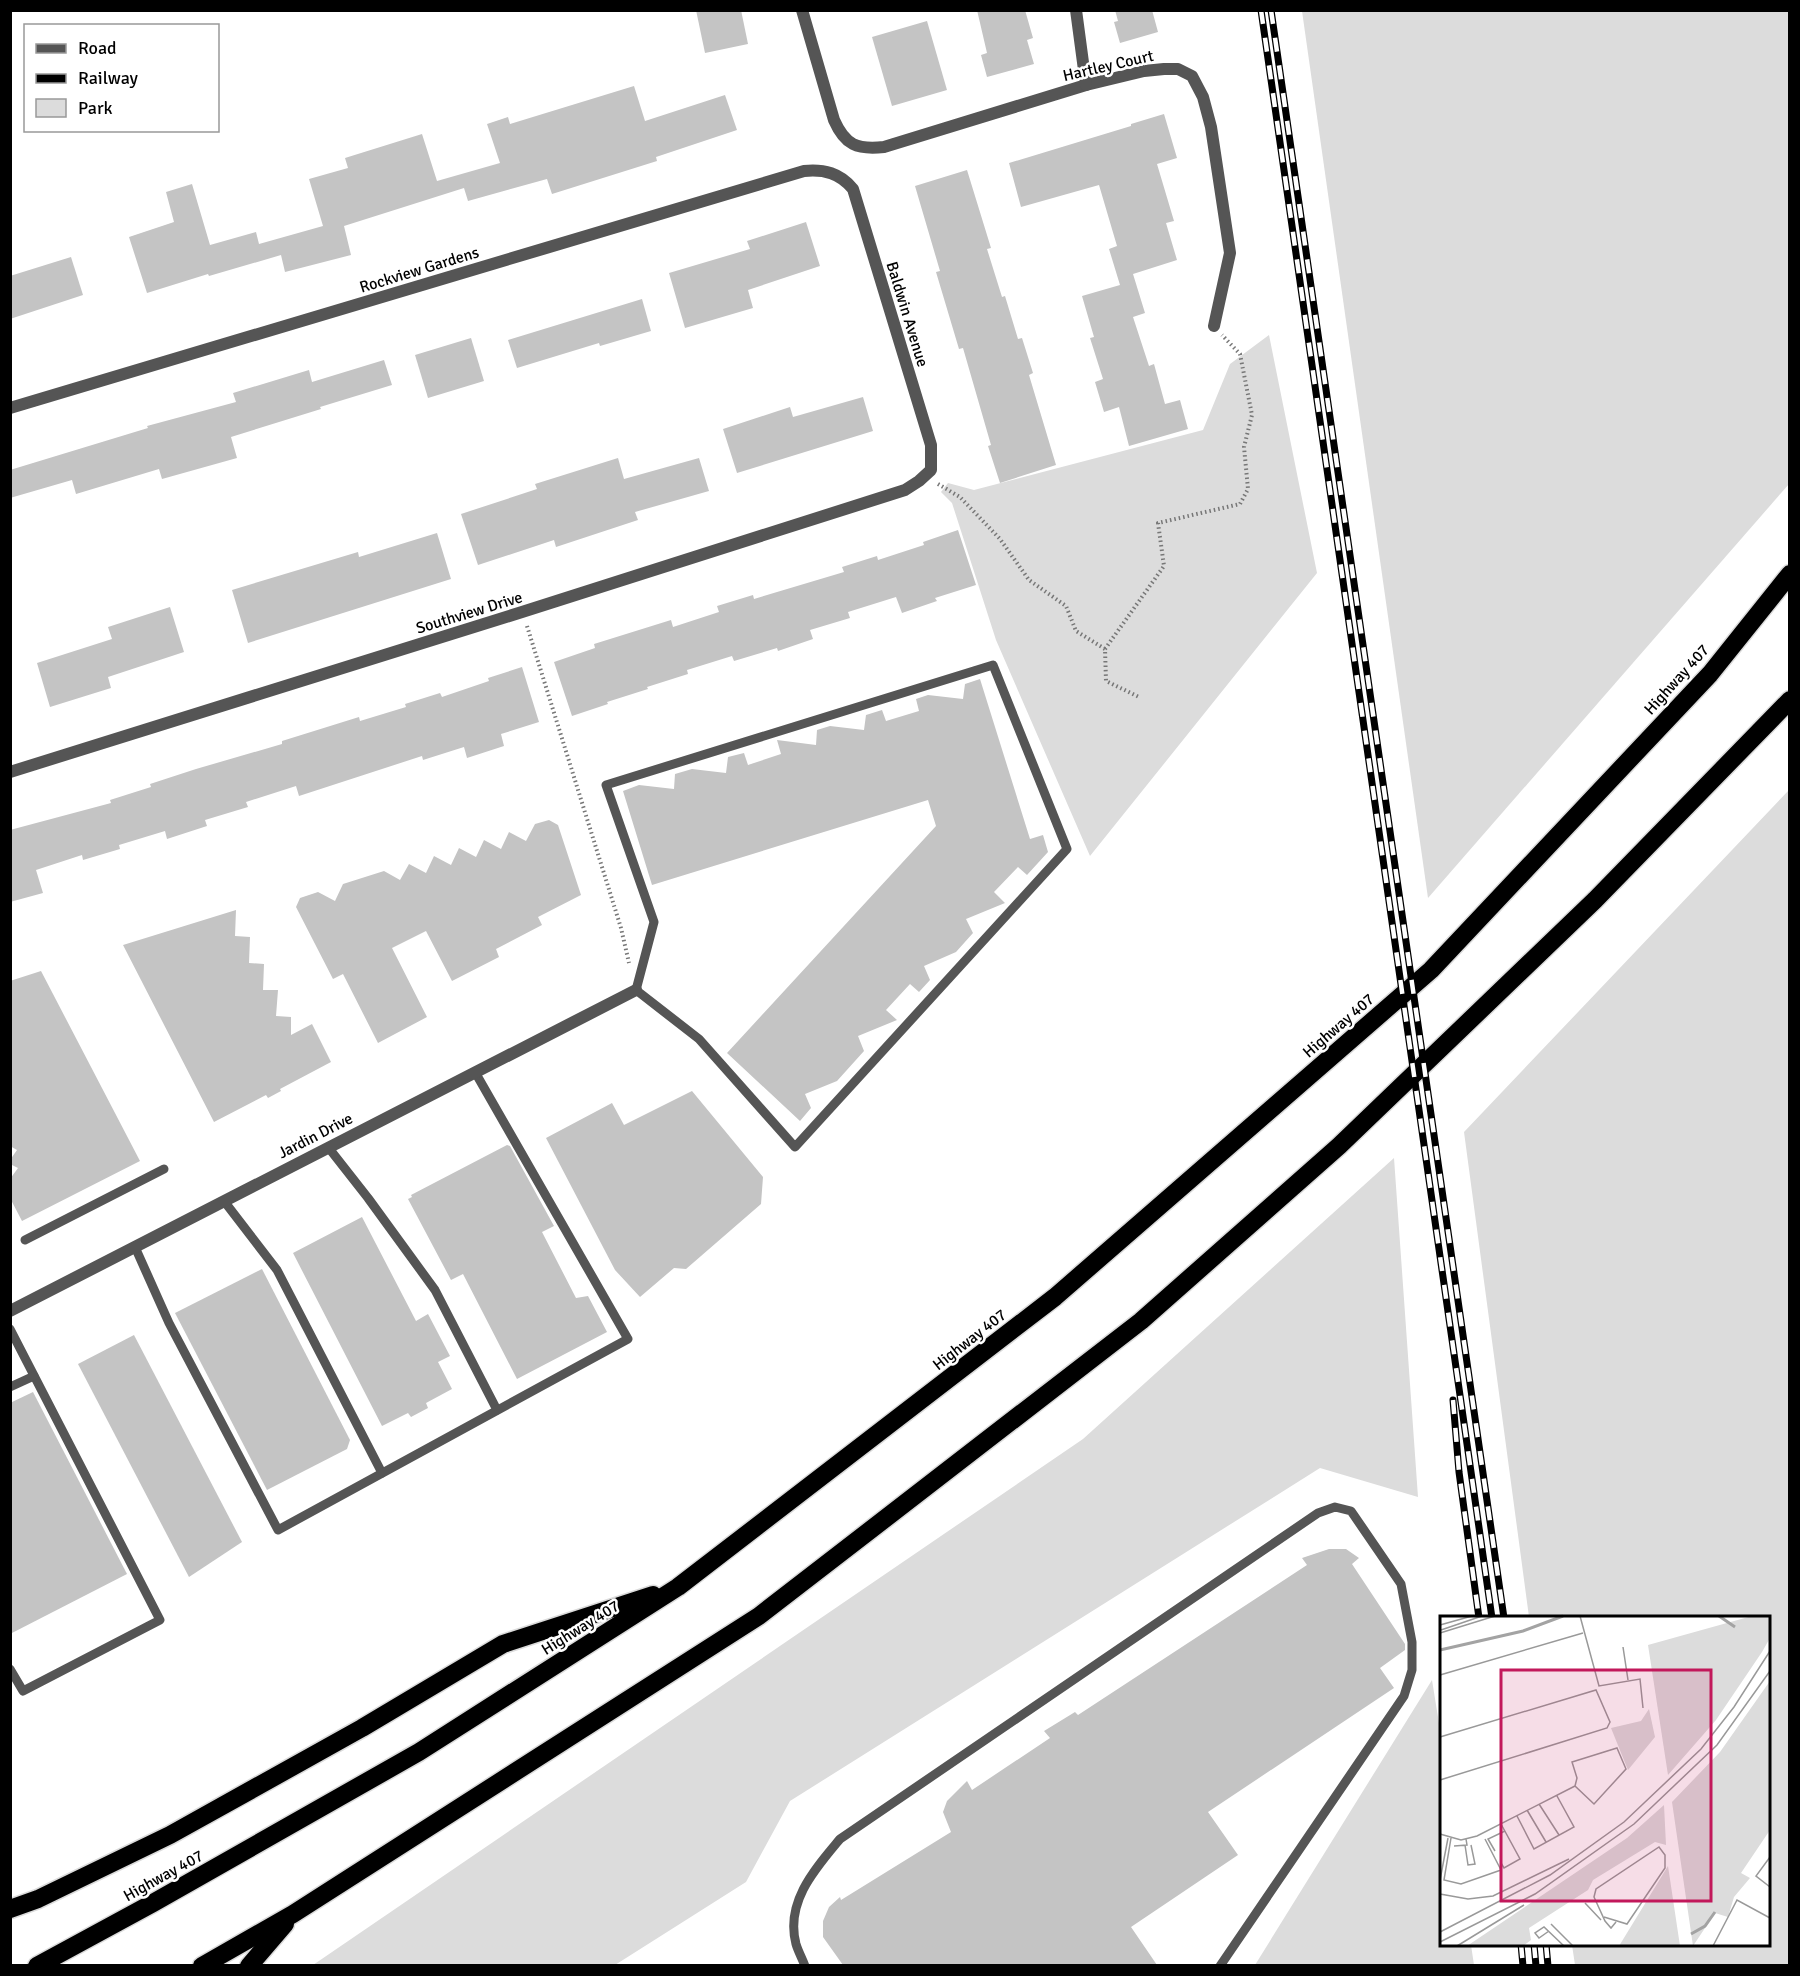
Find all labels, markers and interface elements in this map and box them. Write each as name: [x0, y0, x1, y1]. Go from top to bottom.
legend: [24, 24, 219, 132]
text: Road: [78, 37, 117, 59]
street label: Hartley Court: [1061, 46, 1156, 86]
text: Railway: [78, 67, 139, 89]
text: Park: [78, 97, 113, 119]
street label: Rockview Gardens: [357, 242, 481, 298]
street label: Baldwin Avenue: [882, 259, 933, 369]
street label: Southview Drive: [414, 587, 525, 639]
street label: Highway 407: [1640, 640, 1714, 719]
street label: Highway 407: [1299, 989, 1379, 1062]
street label: Jardin Drive: [275, 1109, 356, 1163]
street label: Highway 407: [929, 1305, 1011, 1375]
street label: Highway 407: [538, 1596, 623, 1660]
inset map: [1440, 1616, 1770, 1946]
street label: Highway 407: [120, 1846, 207, 1906]

